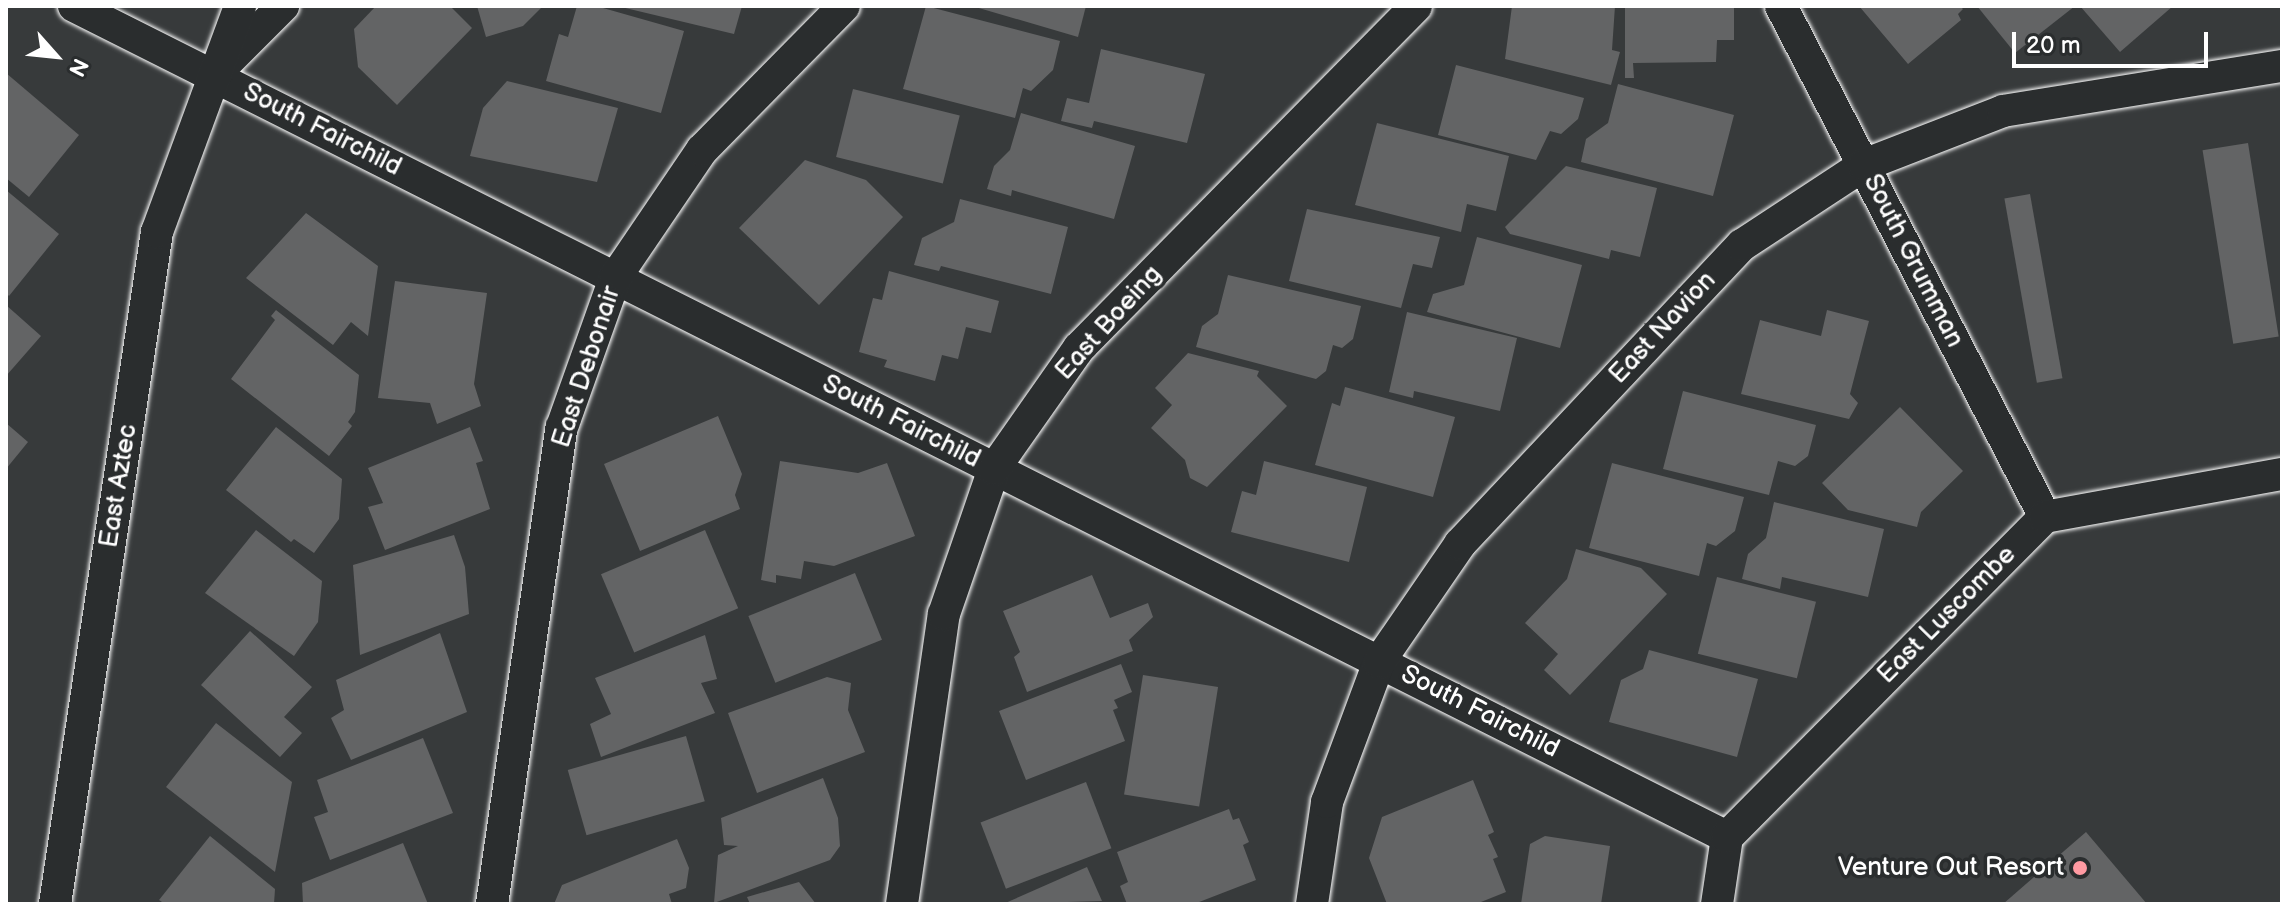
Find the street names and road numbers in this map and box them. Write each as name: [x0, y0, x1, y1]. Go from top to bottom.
street label: South Fairchild: [238, 77, 406, 183]
street label: South Grumman: [1856, 169, 1970, 353]
street label: East Boeing: [1049, 259, 1169, 387]
street label: East Navion: [1603, 265, 1723, 391]
street label: East Debonair: [546, 282, 628, 452]
street label: South Fairchild: [817, 369, 985, 475]
street label: East Aztec: [94, 422, 144, 550]
street label: East Luscombe: [1871, 539, 2023, 691]
street label: South Fairchild: [1396, 659, 1564, 765]

